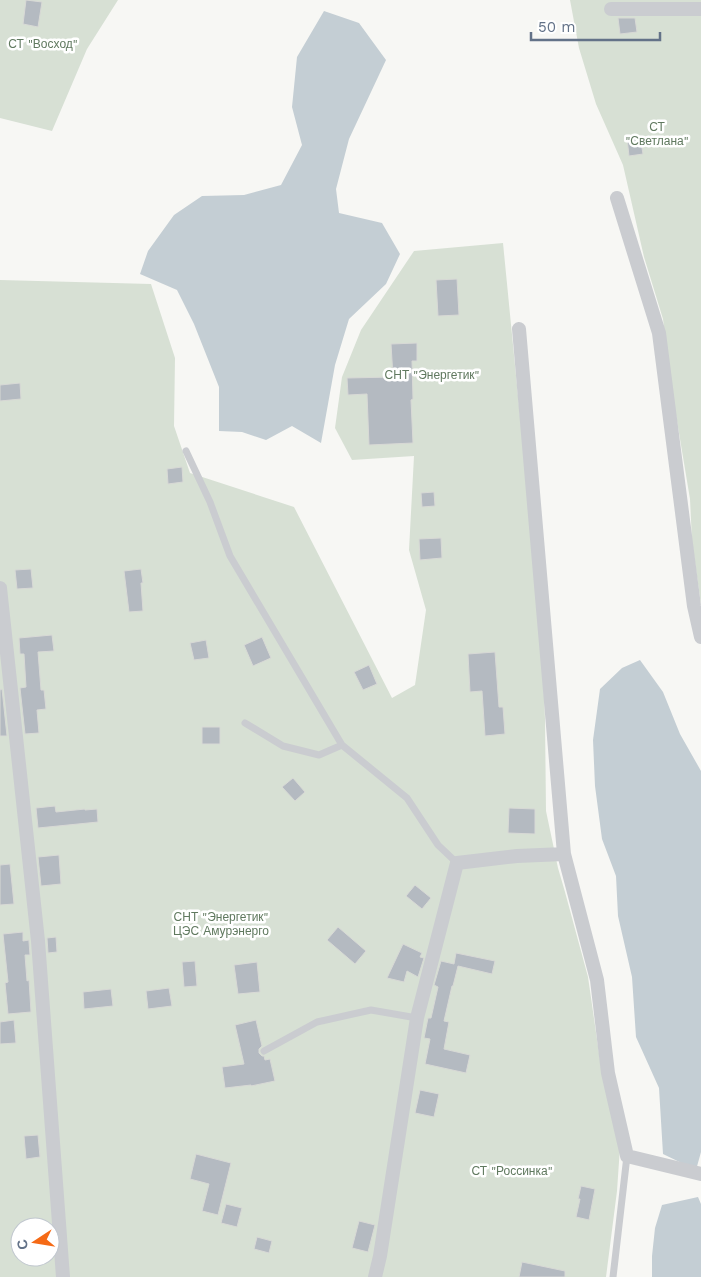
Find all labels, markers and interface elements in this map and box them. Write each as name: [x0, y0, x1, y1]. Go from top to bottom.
scale bar: [531, 10, 660, 42]
text: 50 m: [538, 18, 575, 36]
park label: СТ "Восход": [8, 37, 78, 51]
park label: СТ "Светлана": [625, 120, 689, 148]
park label: СНТ "Энергетик": [385, 368, 480, 382]
park label: СНТ "Энергетик" ЦЭС Амурэнерго: [173, 910, 269, 938]
park label: СТ "Россинка": [471, 1164, 553, 1178]
north arrow: [10, 1217, 60, 1267]
text: С: [13, 1238, 31, 1251]

